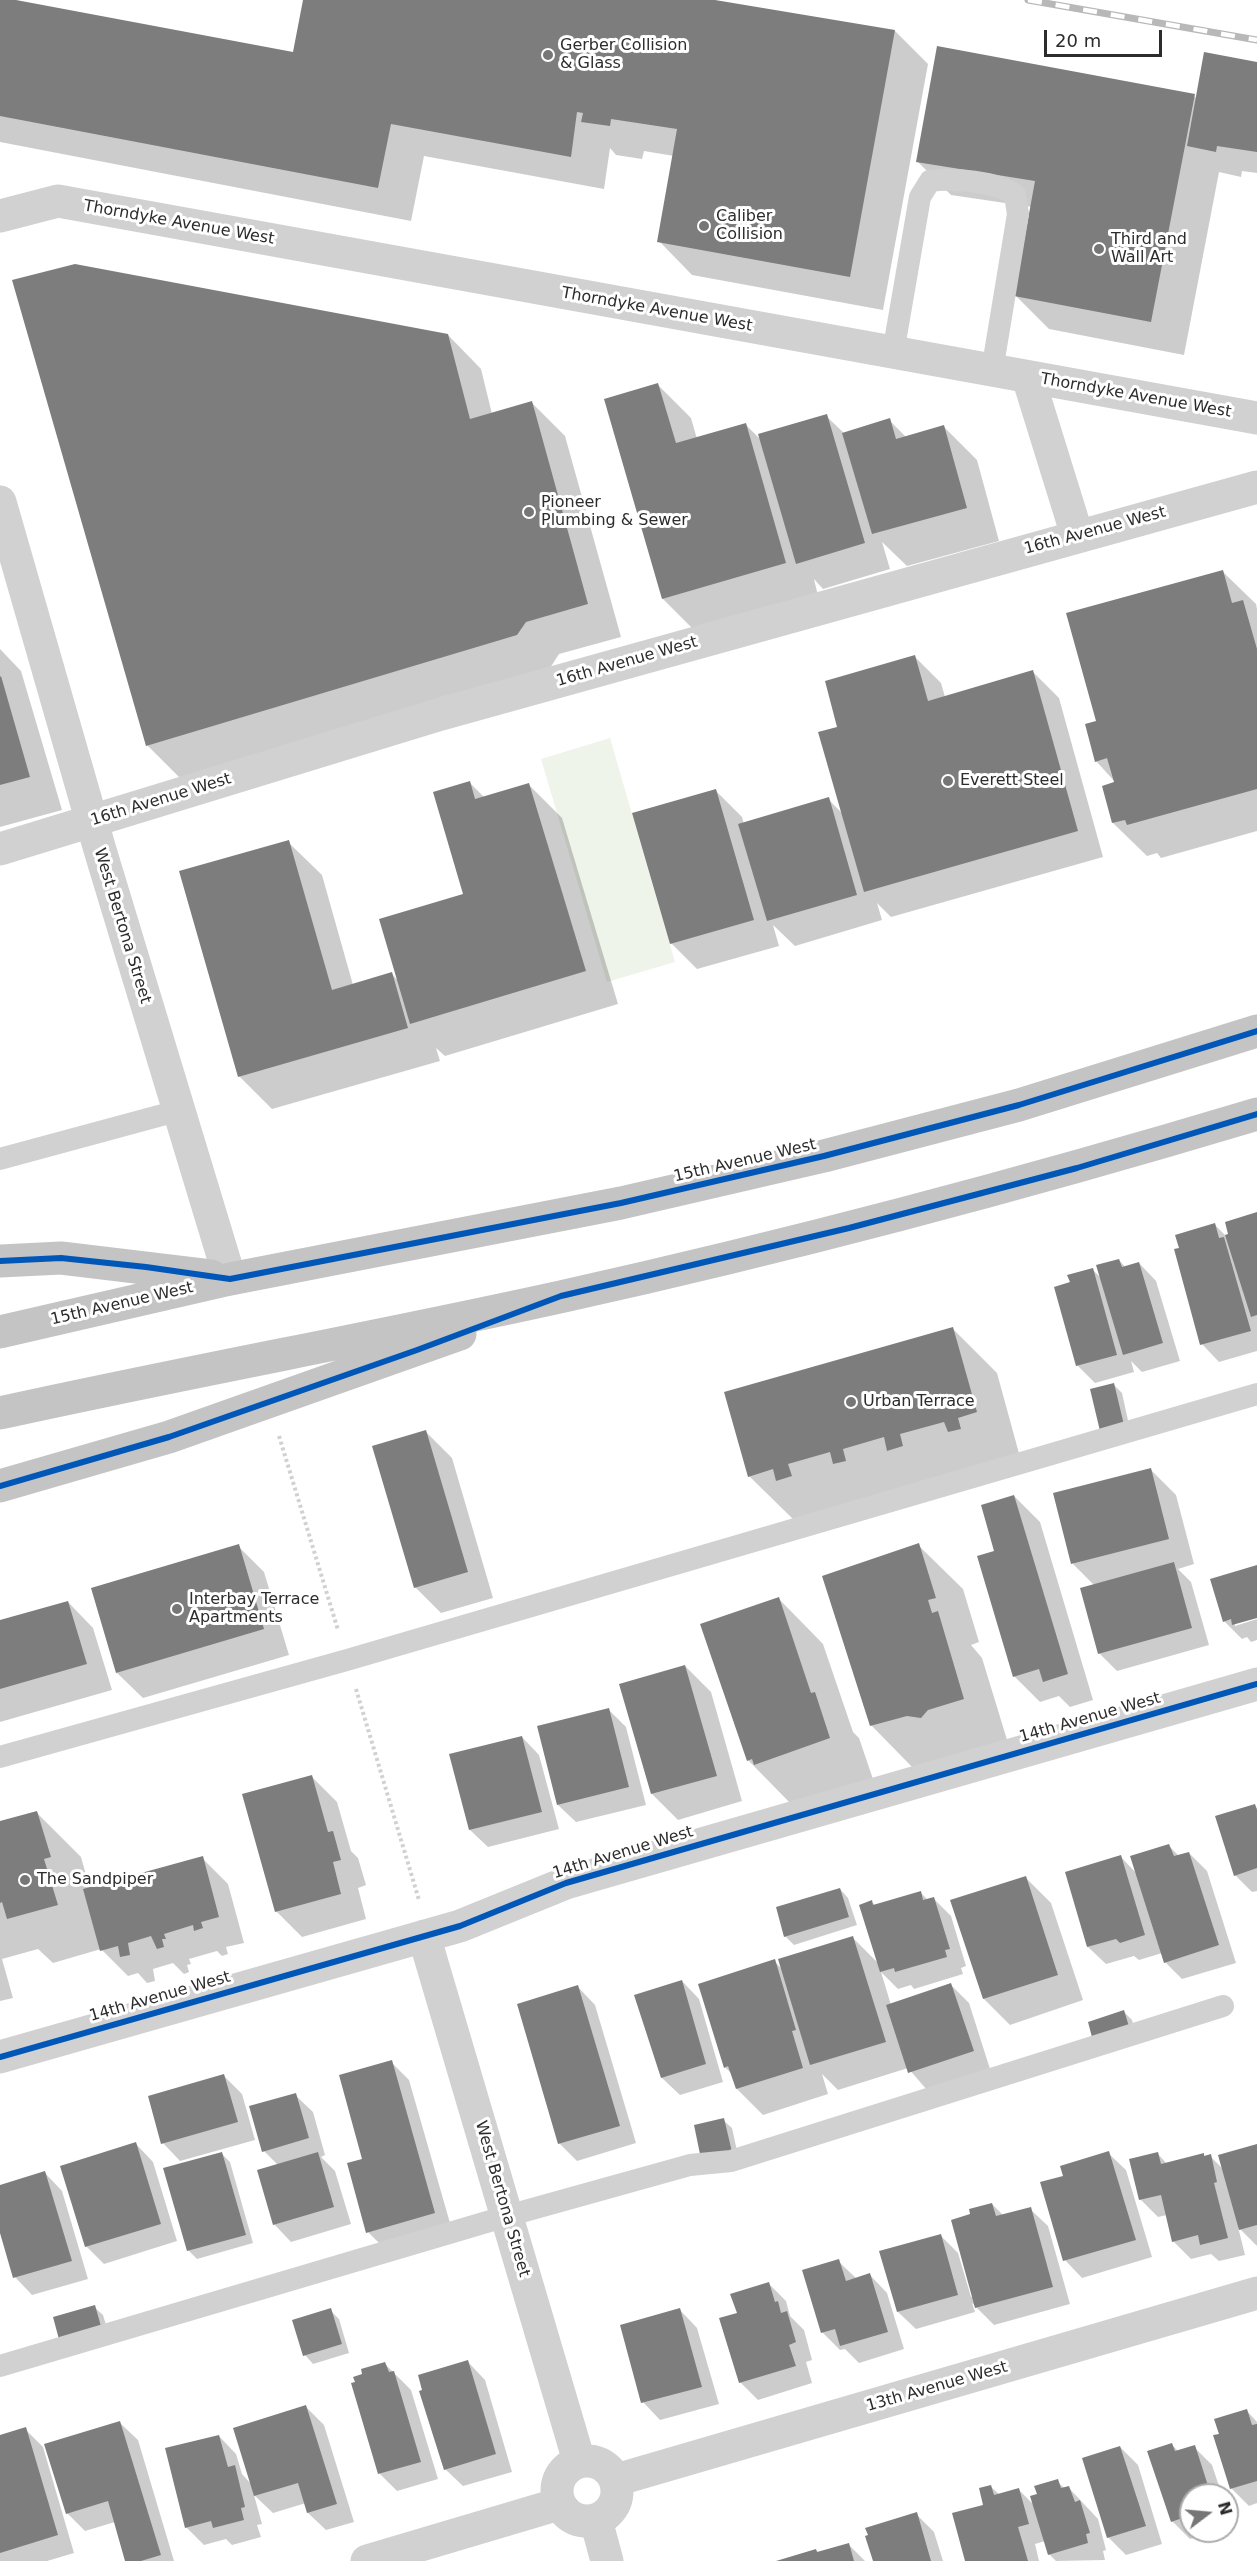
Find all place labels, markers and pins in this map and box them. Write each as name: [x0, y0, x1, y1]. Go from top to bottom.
place label: Gerber Collision & Glass: [560, 36, 687, 74]
marker: Gerber Collision & Glass: [541, 48, 555, 62]
place label: Caliber Collision: [716, 207, 783, 245]
marker: Caliber Collision: [697, 219, 711, 233]
place label: Third and Wall Art: [1111, 230, 1187, 268]
marker: Third and Wall Art: [1092, 242, 1106, 256]
place label: Pioneer Plumbing & Sewer: [541, 493, 688, 531]
marker: Pioneer Plumbing & Sewer: [522, 505, 536, 519]
place label: Everett Steel: [960, 771, 1064, 791]
marker: Everett Steel: [941, 774, 955, 788]
place label: Urban Terrace: [863, 1392, 975, 1412]
marker: Urban Terrace: [844, 1395, 858, 1409]
place label: Interbay Terrace Apartments: [189, 1590, 319, 1628]
marker: Interbay Terrace Apartments: [170, 1602, 184, 1616]
place label: The Sandpiper: [37, 1870, 153, 1890]
marker: The Sandpiper: [18, 1873, 32, 1887]

